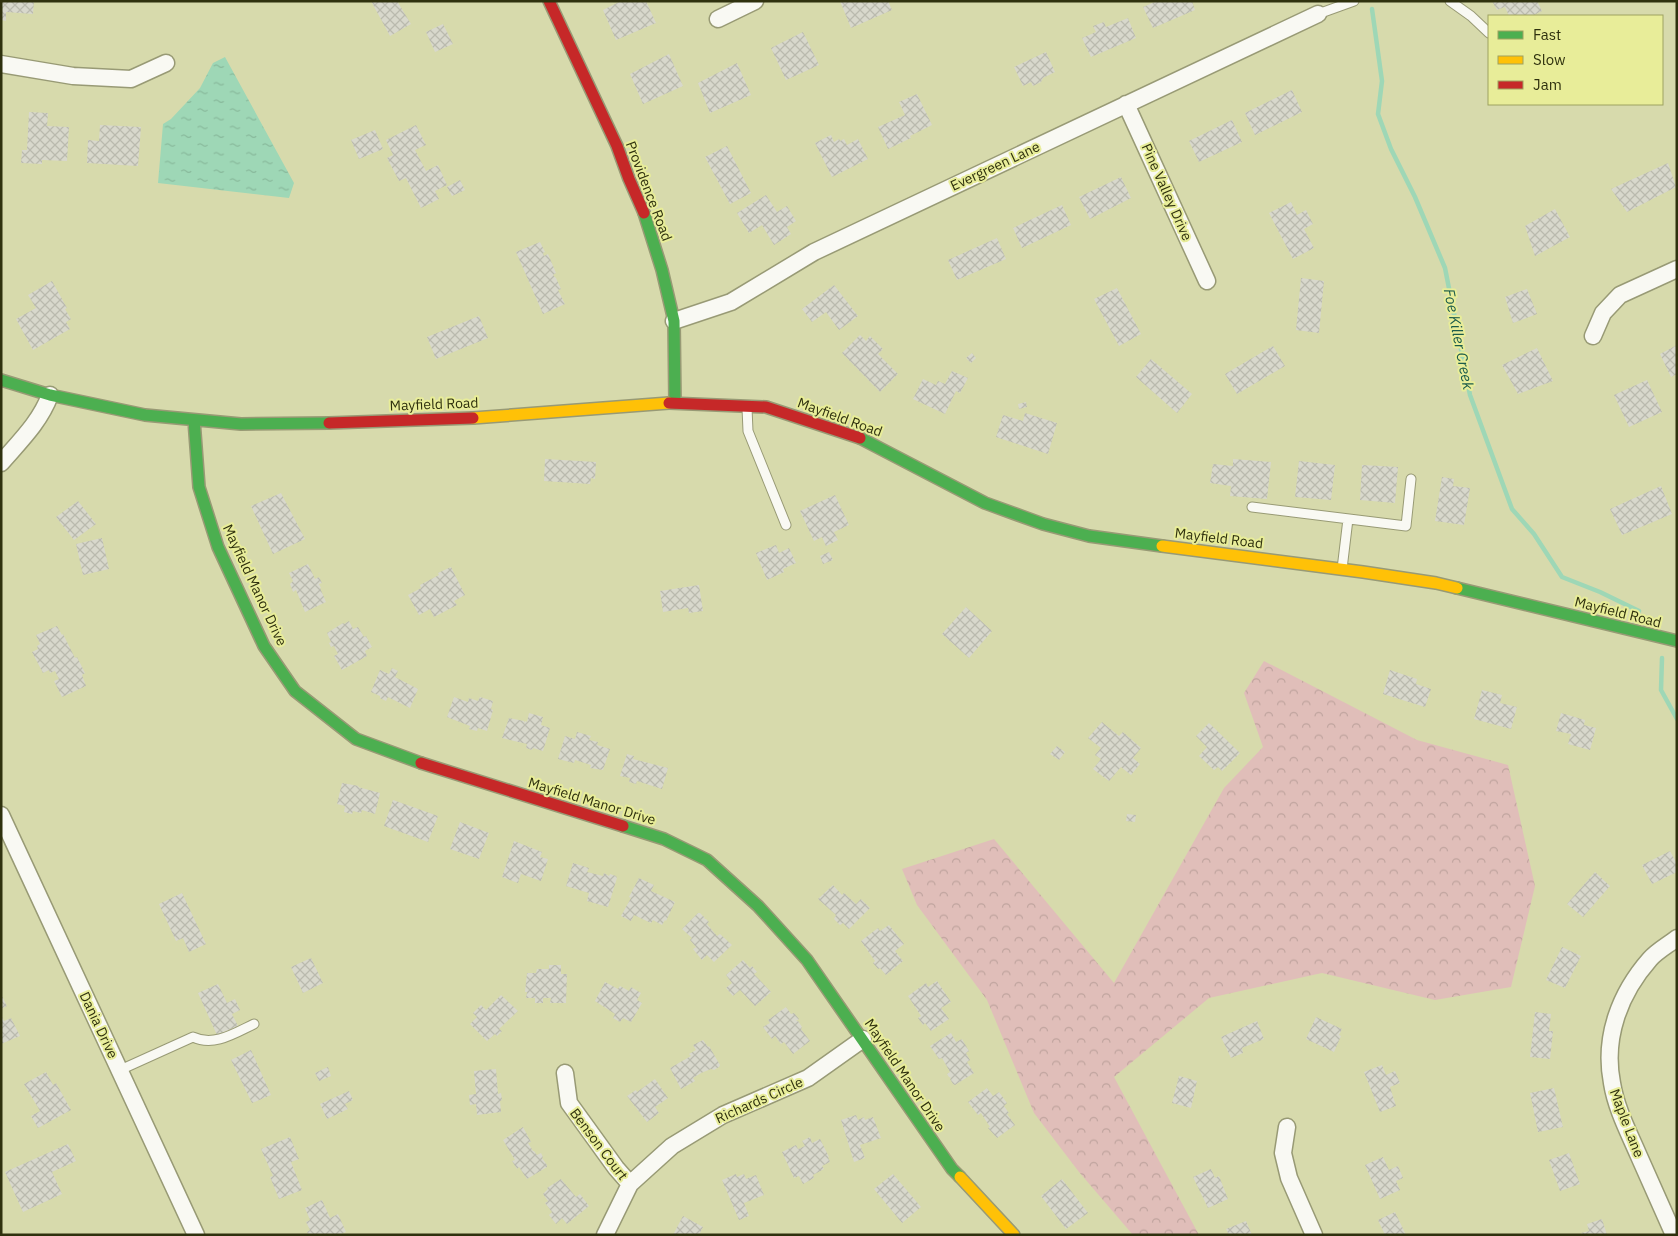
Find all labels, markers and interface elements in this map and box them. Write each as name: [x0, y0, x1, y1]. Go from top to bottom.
legend: [1488, 15, 1663, 105]
text: Fast: [1533, 25, 1561, 44]
text: Slow: [1533, 50, 1566, 69]
text: Jam: [1533, 75, 1562, 94]
street label: Evergreen Lane: [947, 137, 1043, 195]
street label: Providence Road: [622, 139, 676, 243]
street label: Pine Valley Drive: [1138, 141, 1197, 244]
water label: Foe Killer Creek: [1440, 287, 1478, 391]
street label: Mayfield Road: [389, 393, 479, 415]
street label: Mayfield Road: [795, 393, 885, 441]
street label: Mayfield Manor Drive: [219, 521, 291, 649]
street label: Mayfield Road: [1174, 524, 1264, 552]
street label: Mayfield Road: [1573, 593, 1663, 631]
street label: Mayfield Manor Drive: [526, 773, 658, 829]
street label: Dania Drive: [76, 989, 122, 1062]
street label: Mayfield Manor Drive: [861, 1015, 950, 1135]
street label: Richards Circle: [712, 1073, 806, 1127]
street label: Maple Lane: [1606, 1086, 1648, 1160]
street label: Benson Court: [566, 1105, 632, 1184]

